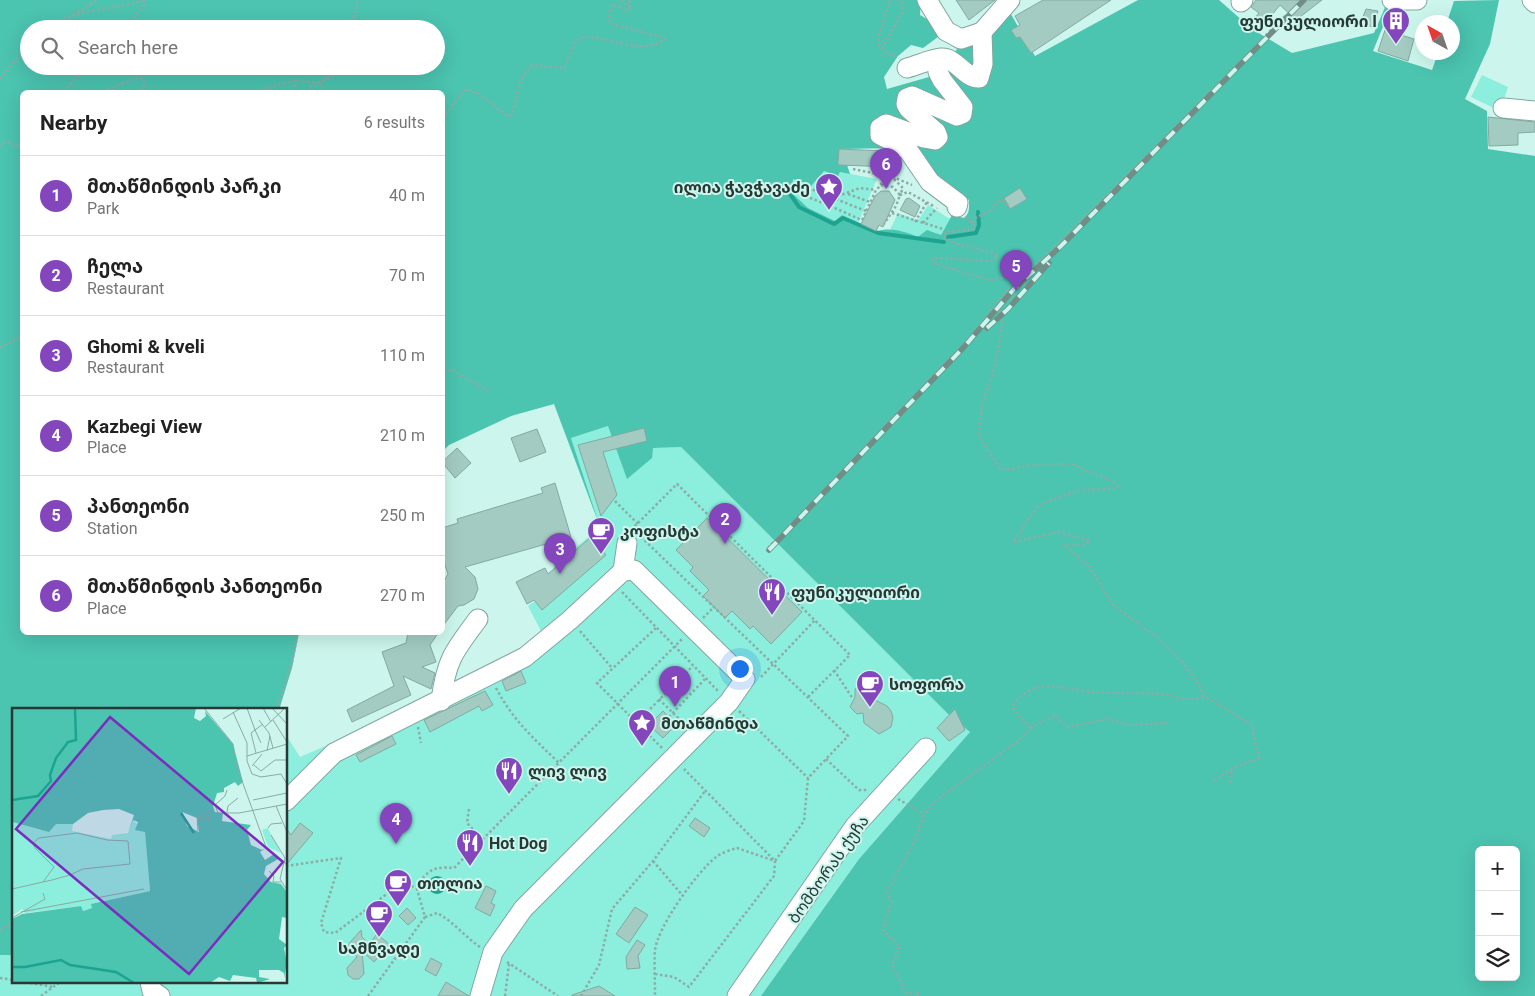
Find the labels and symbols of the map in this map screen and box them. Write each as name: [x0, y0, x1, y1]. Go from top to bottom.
building icon: ფუნიკულიორი I: [1381, 6, 1411, 45]
place label: ფუნიკულიორი I: [1239, 12, 1377, 32]
north arrow: [1415, 15, 1460, 60]
pin: 6: [870, 148, 902, 189]
place icon: ილია ჭავჭავაძე: [814, 172, 844, 211]
place label: ილია ჭავჭავაძე: [674, 178, 810, 198]
pin: 5: [1000, 250, 1032, 291]
pin: 2: [709, 503, 741, 544]
cafe icon: კოფისტა: [586, 516, 616, 555]
place label: კოფისტა: [620, 522, 699, 541]
pin: 3: [544, 533, 576, 574]
restaurant icon: ფუნიკულიორი: [757, 577, 787, 616]
place label: ფუნიკულიორი: [791, 583, 920, 603]
your location: [727, 656, 753, 682]
pin: 1: [659, 666, 691, 707]
cafe icon: სოფორა: [855, 669, 885, 708]
place label: სოფორა: [889, 675, 964, 694]
inset map: [12, 708, 288, 984]
place icon: მთაწმინდა: [627, 708, 657, 747]
place label: მთაწმინდა: [661, 714, 758, 734]
restaurant icon: ლივ ლივ: [494, 756, 524, 795]
place label: ლივ ლივ: [528, 762, 607, 782]
pin: 4: [380, 803, 412, 844]
street label: ბომბორას ქუჩა: [784, 812, 873, 927]
restaurant icon: Hot Dog: [455, 828, 485, 867]
place label: Hot Dog: [489, 834, 547, 853]
cafe icon: თოლია: [383, 868, 413, 907]
place label: თოლია: [417, 874, 483, 894]
cafe icon: სამნვადე: [364, 899, 394, 938]
place label: სამნვადე: [338, 939, 420, 959]

